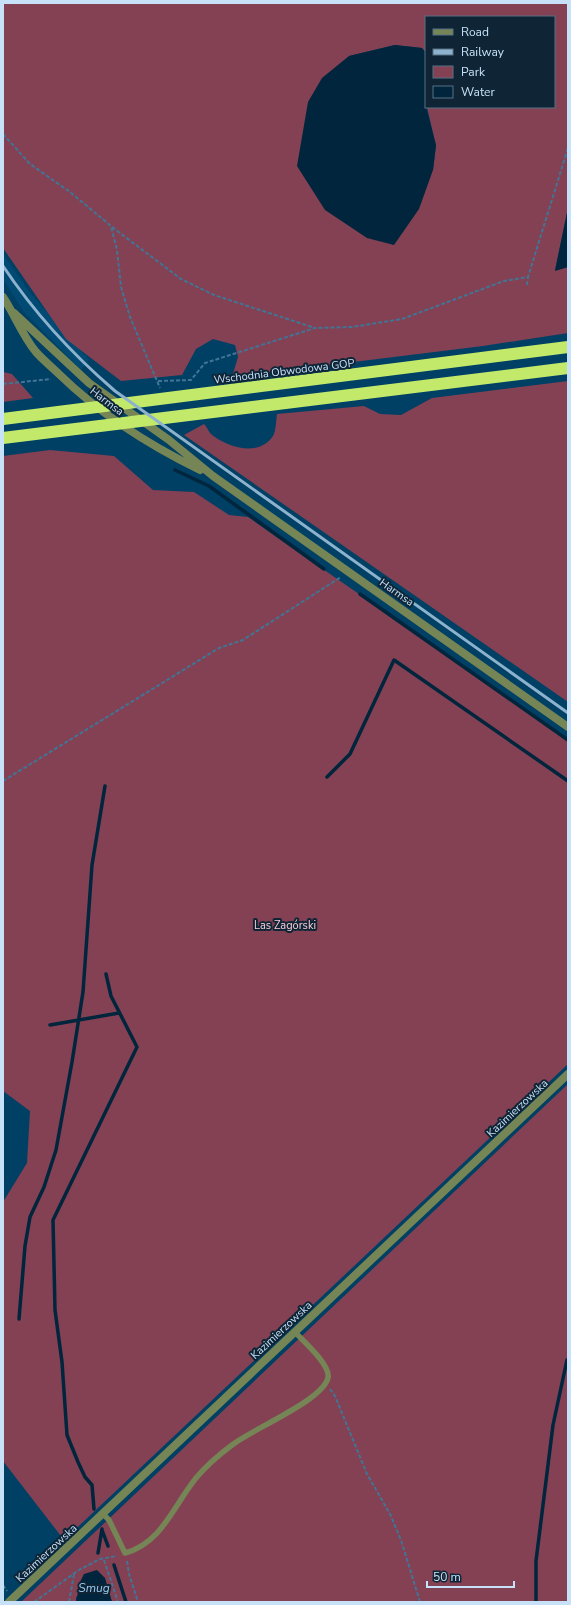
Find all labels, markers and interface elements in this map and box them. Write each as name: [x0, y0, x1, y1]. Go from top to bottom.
legend: [425, 16, 555, 108]
text: Road: [461, 24, 489, 40]
text: Railway: [461, 44, 505, 60]
text: Park: [461, 64, 486, 80]
text: Water: [461, 84, 495, 100]
street label: Wschodnia Obwodowa GOP: [213, 355, 355, 388]
street label: Harmsa: [87, 384, 127, 419]
street label: Harmsa: [377, 575, 417, 610]
park label: Las Zagórski: [254, 918, 316, 933]
street label: Kazimierzowska: [483, 1076, 551, 1141]
street label: Kazimierzowska: [247, 1298, 315, 1363]
street label: Kazimierzowska: [12, 1521, 80, 1586]
scale bar: [427, 1563, 514, 1589]
text: 50 m: [433, 1569, 461, 1585]
water label: Smug: [78, 1580, 110, 1596]

